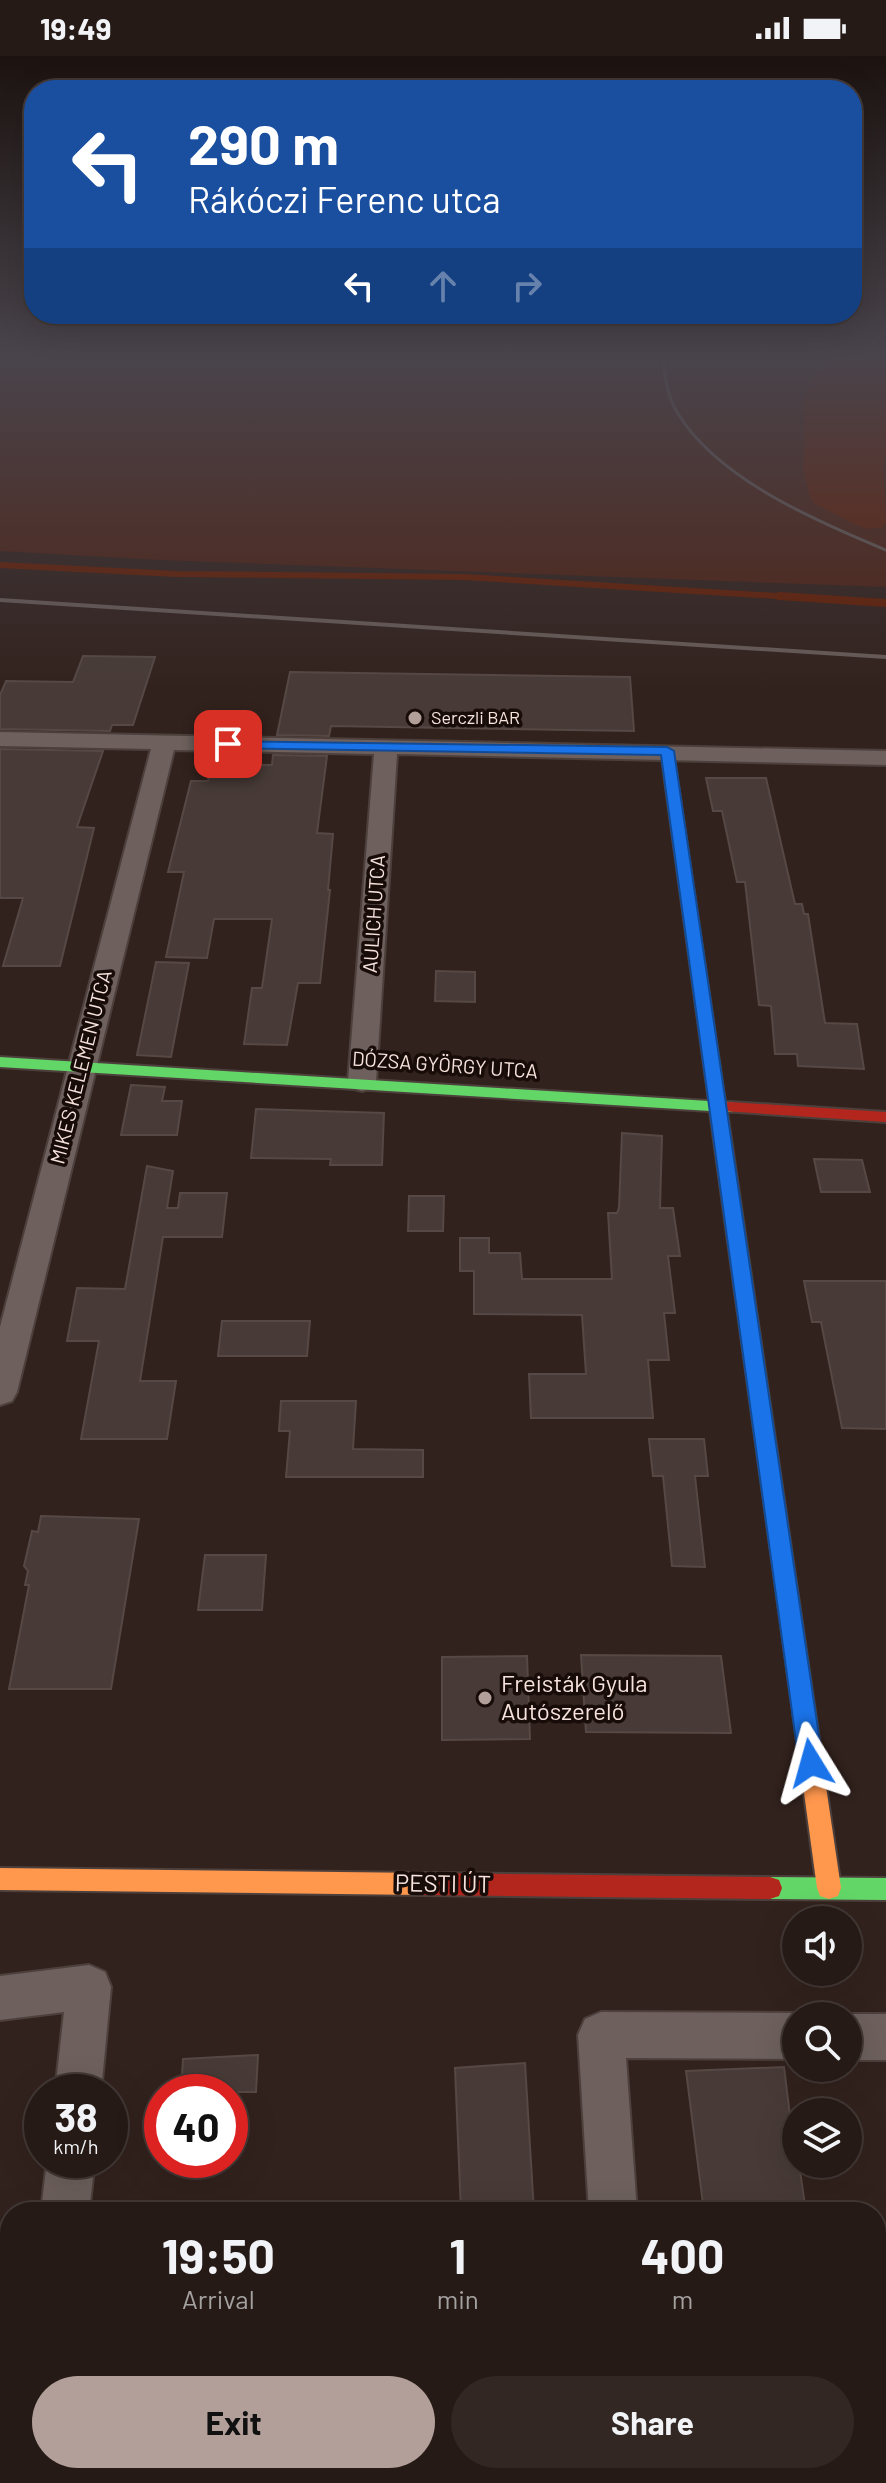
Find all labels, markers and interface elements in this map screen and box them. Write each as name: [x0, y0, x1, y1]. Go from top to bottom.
text: 19:49: [40, 10, 112, 46]
text: 290 m: [188, 109, 339, 176]
icon: left: [56, 112, 160, 216]
text: Rákóczi Ferenc utca: [188, 177, 501, 220]
icon: left: [337, 264, 381, 308]
icon: ahead: [421, 264, 465, 308]
icon: right: [505, 264, 549, 308]
place label: Serczli BAR: [431, 706, 520, 728]
marker: Serczli BAR: [406, 709, 424, 727]
pin: [194, 710, 262, 778]
icon: arrive: [206, 722, 250, 766]
street label: AULICH UTCA: [357, 854, 389, 974]
street label: MIKES KELEMEN UTCA: [44, 967, 116, 1166]
street label: DÓZSA GYÖRGY UTCA: [351, 1046, 539, 1082]
place label: Freisták Gyula Autószerelő: [501, 1668, 648, 1725]
marker: Freisták Gyula Autószerelő: [476, 1689, 494, 1707]
position arrow: [769, 1721, 853, 1805]
street label: PESTI ÚT: [395, 1867, 491, 1898]
map controls: [782, 1906, 862, 2178]
button: sound: [782, 1906, 862, 1986]
button: search: [782, 2002, 862, 2082]
speed limit sign: 40: [144, 2074, 248, 2178]
text: 38: [54, 2092, 98, 2140]
button: layers: [782, 2098, 862, 2178]
text: km/h: [53, 2134, 99, 2158]
text: 19:50: [162, 2226, 275, 2284]
text: 1: [449, 2226, 466, 2284]
text: 400: [641, 2226, 724, 2284]
text: Arrival: [182, 2283, 255, 2314]
text: min: [437, 2283, 479, 2314]
text: m: [672, 2283, 693, 2314]
button: Exit: [32, 2376, 435, 2468]
button: Share: [451, 2376, 854, 2468]

